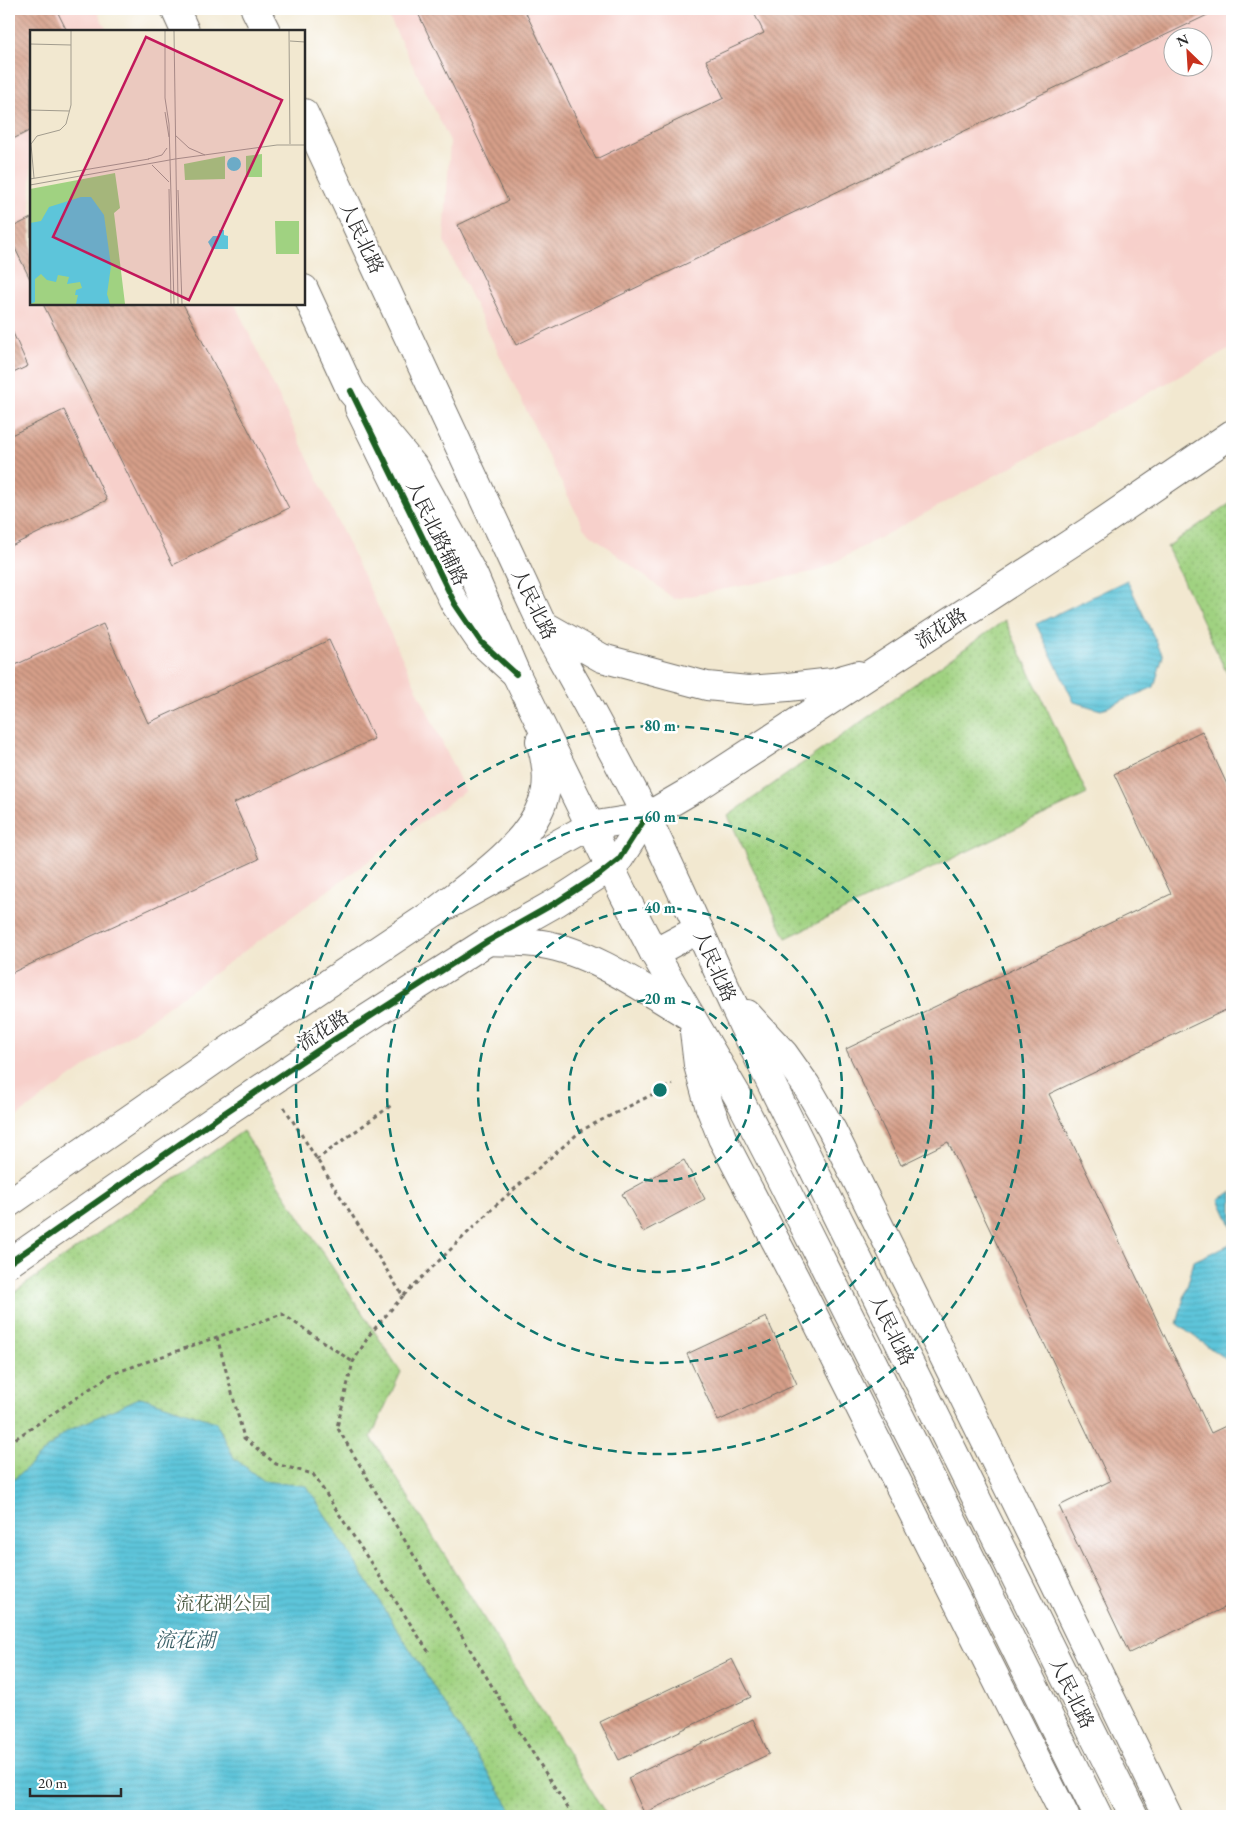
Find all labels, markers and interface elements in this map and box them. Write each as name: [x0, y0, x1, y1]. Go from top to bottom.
north arrow: [1164, 28, 1214, 78]
text: N: [1174, 29, 1192, 51]
inset map: [30, 30, 305, 305]
street label: 人民北路: [335, 198, 389, 278]
street label: 人民北路辅路: [401, 476, 473, 590]
street label: 人民北路: [506, 564, 562, 644]
street label: 流花路: [910, 602, 972, 654]
text: 80 m: [644, 716, 676, 735]
text: 60 m: [644, 807, 676, 826]
text: 40 m: [644, 898, 676, 917]
street label: 人民北路: [688, 926, 742, 1006]
text: 20 m: [644, 989, 676, 1008]
street label: 流花路: [292, 1004, 354, 1056]
centre of rings: [651, 1081, 669, 1099]
street label: 人民北路: [864, 1290, 920, 1370]
park label: 流花湖公园: [175, 1591, 271, 1616]
water label: 流花湖: [155, 1627, 218, 1653]
street label: 人民北路: [1044, 1653, 1100, 1733]
scale bar: [30, 1765, 121, 1797]
text: 20 m: [38, 1773, 67, 1792]

